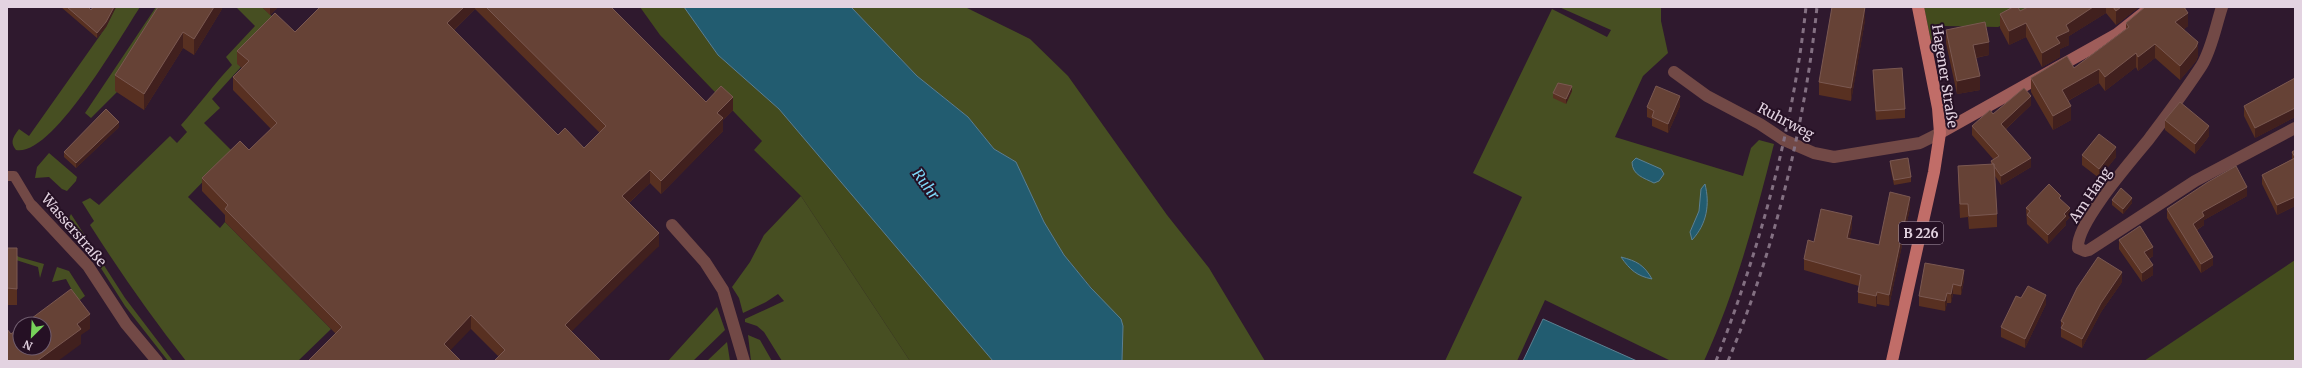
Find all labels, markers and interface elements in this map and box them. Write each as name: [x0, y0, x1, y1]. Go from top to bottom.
street label: Hagener Straße: [1928, 23, 1962, 129]
street label: Ruhrweg: [1755, 99, 1818, 144]
street label: Am Hang: [2064, 163, 2115, 227]
water label: Ruhr: [908, 165, 944, 204]
street label: Wasserstraße: [37, 189, 111, 270]
road number: B 226: [1899, 222, 1943, 244]
north arrow: [12, 316, 52, 356]
text: N: [21, 337, 35, 353]

